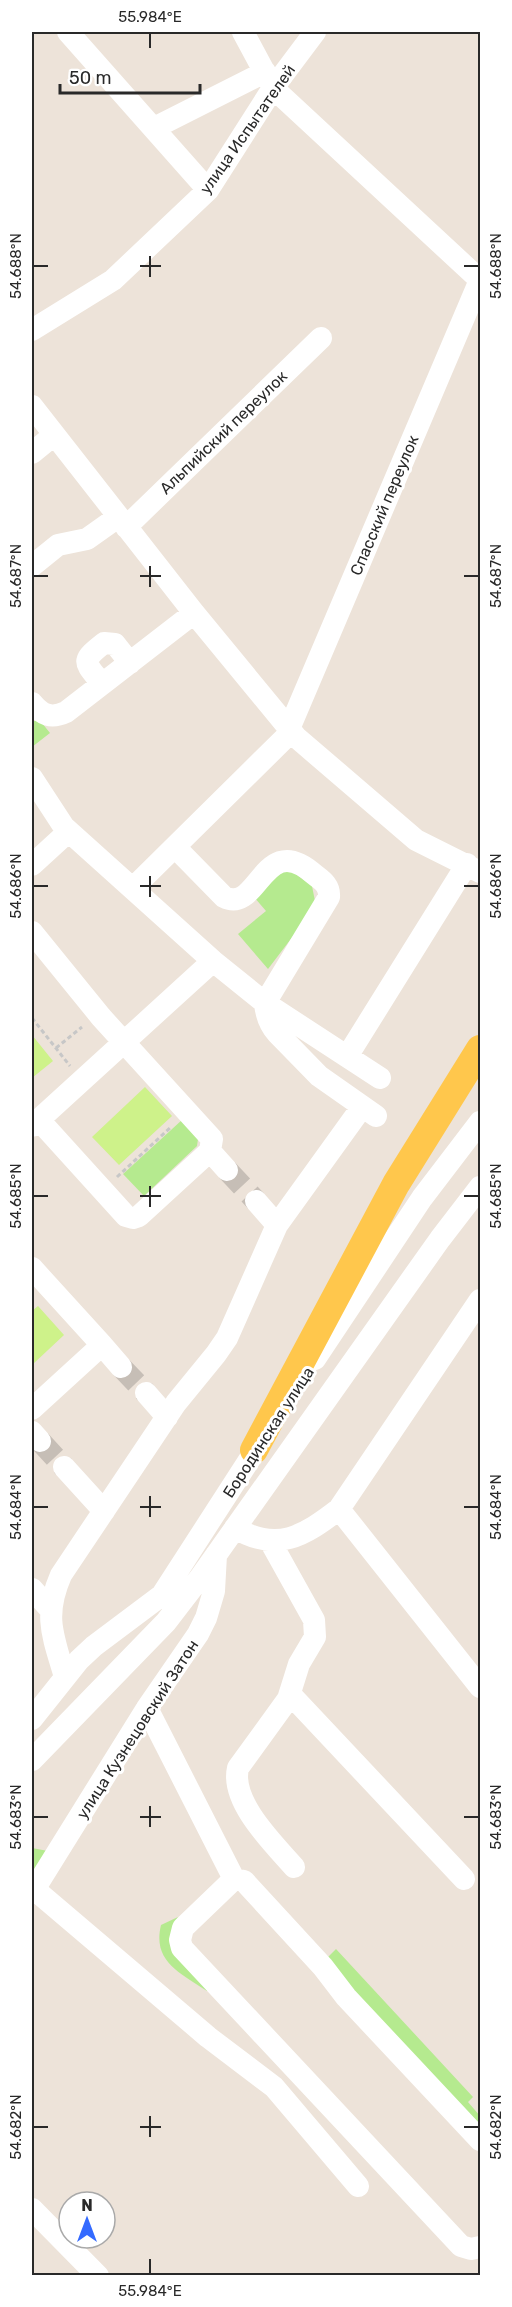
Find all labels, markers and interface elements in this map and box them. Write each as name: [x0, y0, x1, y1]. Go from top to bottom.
text: 55.984°E: [118, 8, 182, 26]
scale bar: [60, 57, 200, 95]
street label: улица Испытателей: [196, 61, 299, 198]
text: 50 m: [69, 67, 112, 89]
text: 54.688°N: [7, 233, 25, 299]
text: 54.688°N: [487, 233, 505, 299]
street label: Альпийский переулок: [156, 366, 291, 498]
street label: Спасский переулок: [346, 432, 423, 578]
text: 54.687°N: [7, 544, 25, 608]
text: 54.687°N: [487, 544, 505, 608]
text: 54.686°N: [7, 853, 25, 919]
text: 54.686°N: [487, 853, 505, 919]
text: 54.685°N: [7, 1163, 25, 1229]
text: 54.685°N: [487, 1163, 505, 1229]
street label: Бородинская улица: [219, 1363, 318, 1501]
text: 54.684°N: [7, 1474, 25, 1540]
text: 54.684°N: [487, 1474, 505, 1540]
street label: улица Кузнецовский Затон: [72, 1636, 203, 1822]
text: 54.683°N: [7, 1784, 25, 1850]
text: 54.683°N: [487, 1784, 505, 1850]
text: 54.682°N: [7, 2094, 25, 2160]
text: 54.682°N: [487, 2094, 505, 2160]
north arrow: [57, 2190, 117, 2250]
text: N: [81, 2196, 93, 2215]
text: 55.984°E: [118, 2282, 182, 2300]

